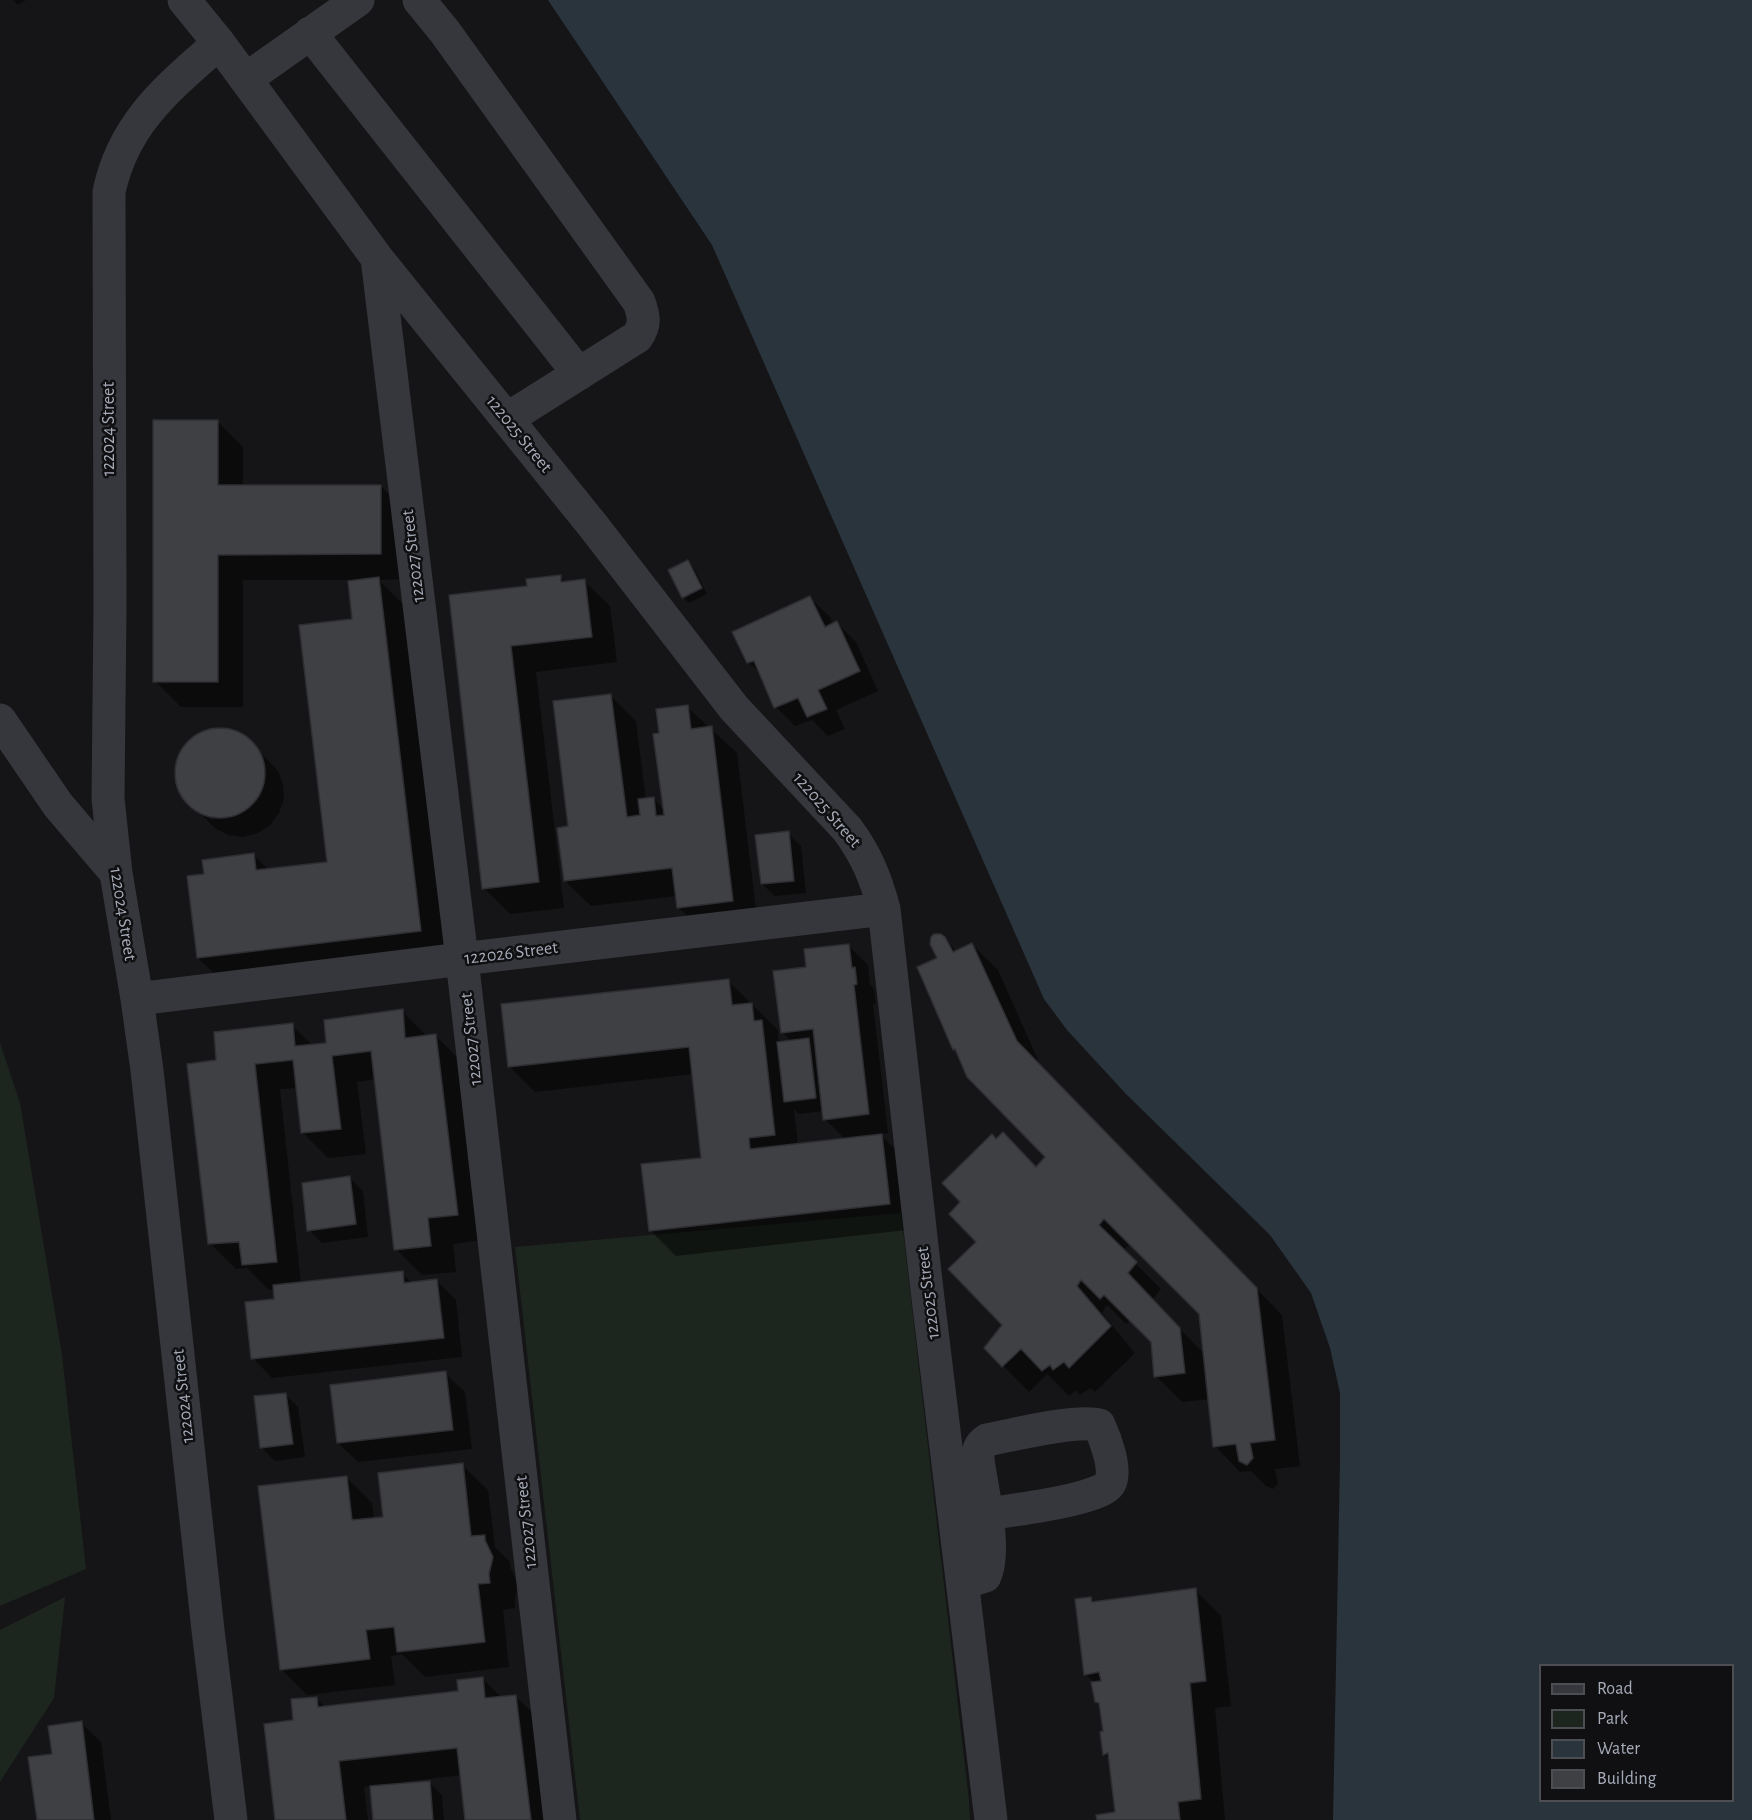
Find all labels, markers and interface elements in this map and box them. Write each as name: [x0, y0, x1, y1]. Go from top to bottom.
street label: 122024 Street: [98, 382, 120, 476]
street label: 122025 Street: [481, 391, 557, 477]
street label: 122027 Street: [397, 508, 429, 604]
street label: 122025 Street: [788, 768, 866, 852]
street label: 122024 Street: [105, 866, 141, 962]
street label: 122026 Street: [463, 937, 559, 969]
street label: 122027 Street: [455, 992, 487, 1086]
street label: 122025 Street: [912, 1245, 944, 1341]
street label: 122024 Street: [167, 1348, 199, 1444]
street label: 122027 Street: [510, 1475, 542, 1569]
legend: [1539, 1664, 1734, 1802]
text: Road: [1597, 1680, 1633, 1698]
text: Park: [1597, 1710, 1628, 1728]
text: Water: [1597, 1740, 1640, 1758]
text: Building: [1597, 1770, 1656, 1788]

